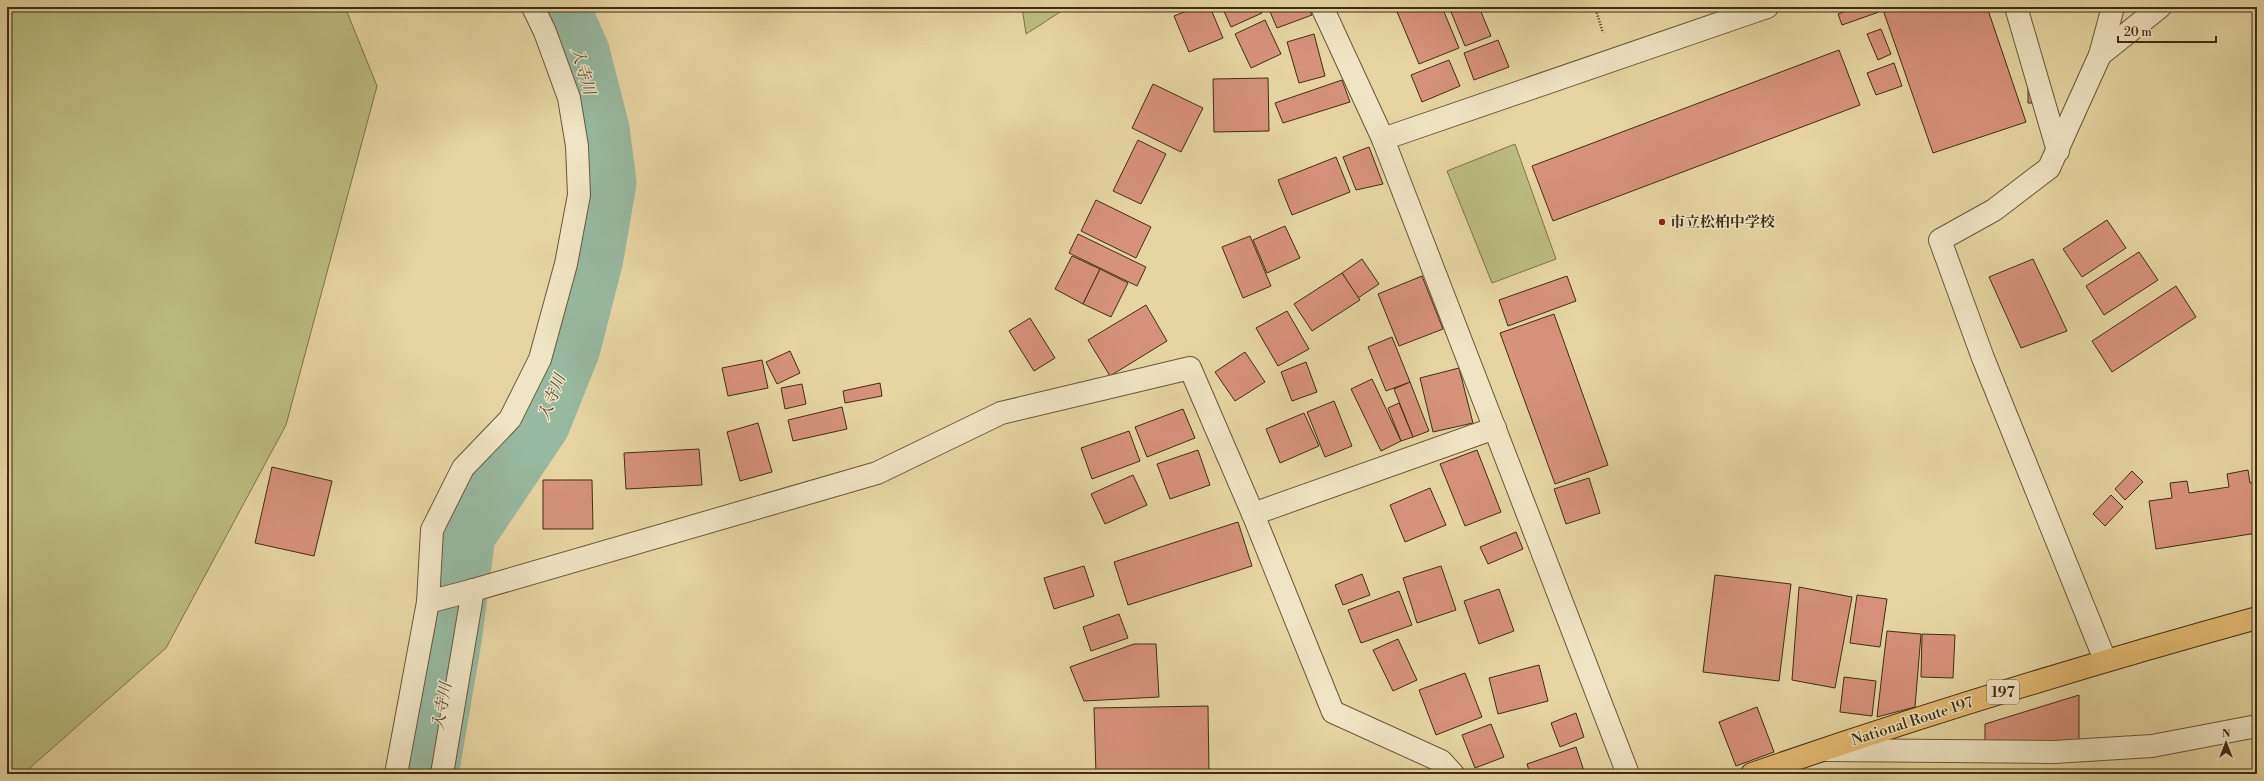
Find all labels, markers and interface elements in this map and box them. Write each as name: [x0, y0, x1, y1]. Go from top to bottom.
scale bar: [2118, 18, 2216, 44]
text: 20 m: [2124, 25, 2152, 40]
water label: 入寺川: [567, 45, 600, 99]
place label: 市立松柏中学校: [1670, 213, 1775, 232]
marker: 市立松柏中学校: [1657, 217, 1667, 227]
water label: 入寺川: [534, 370, 571, 423]
water label: 入寺川: [428, 679, 456, 732]
road number: 197: [1987, 680, 2019, 704]
street label: National Route 197: [1849, 693, 1976, 750]
north arrow: [2206, 723, 2246, 763]
text: N: [2222, 727, 2231, 741]

